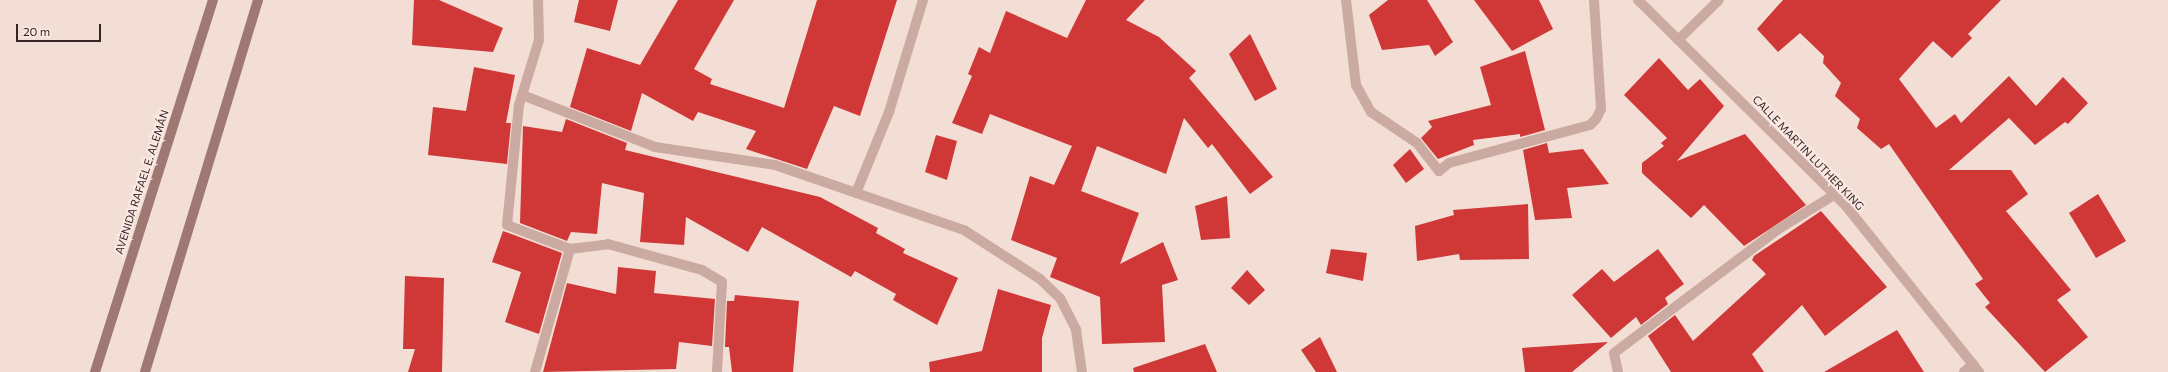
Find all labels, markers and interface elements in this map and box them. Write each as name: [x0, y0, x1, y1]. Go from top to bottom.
scale bar: [18, 16, 103, 42]
text: 20 m: [23, 24, 50, 38]
street label: CALLE MARTIN LUTHER KING: [1750, 93, 1866, 213]
street label: AVENIDA RAFAEL E. ALEMÁN: [112, 108, 172, 256]

